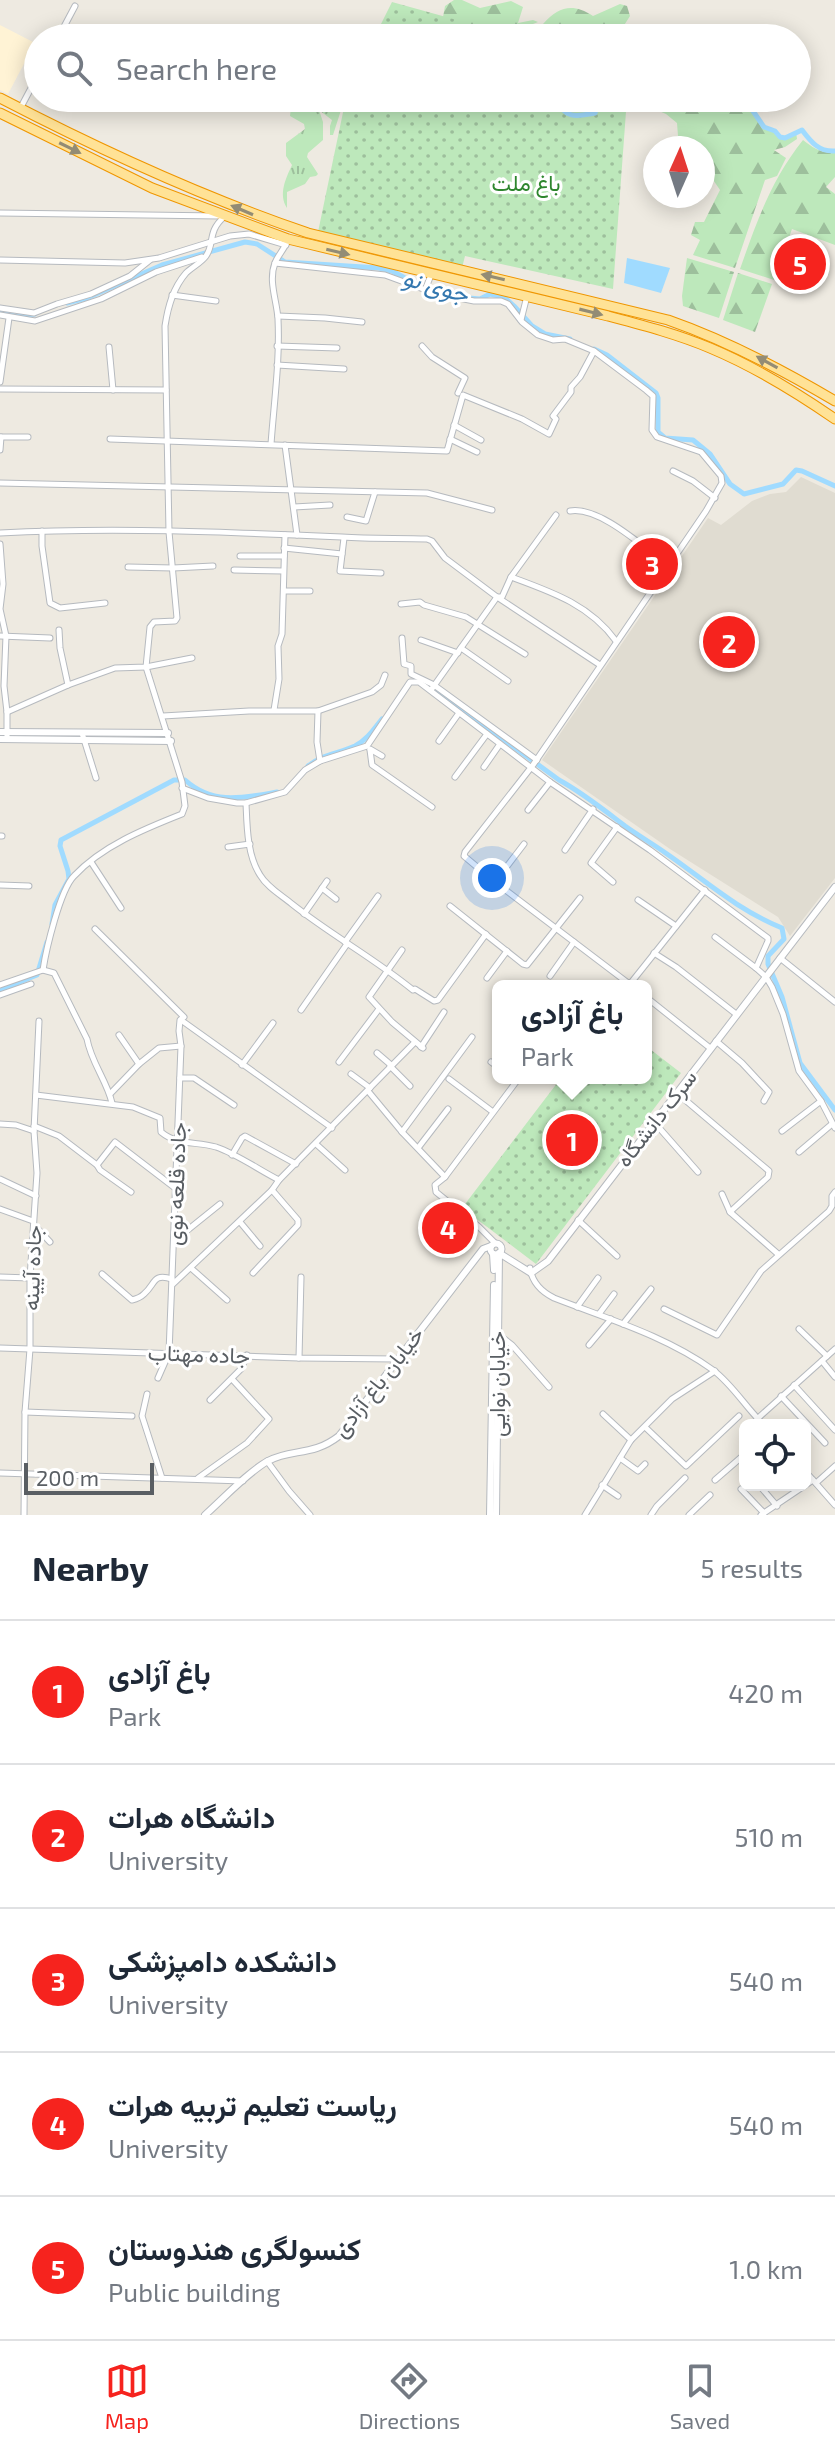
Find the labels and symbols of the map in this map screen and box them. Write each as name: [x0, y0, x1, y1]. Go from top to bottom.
north arrow: [643, 136, 715, 208]
one-way arrow: [58, 141, 82, 155]
park label: باغ ملت: [492, 169, 560, 198]
one-way arrow: [230, 204, 254, 217]
pin: 5: [774, 234, 826, 294]
one-way arrow: [325, 246, 350, 259]
water label: جوی نو: [400, 261, 473, 310]
one-way arrow: [481, 271, 506, 283]
one-way arrow: [578, 306, 603, 318]
one-way arrow: [756, 355, 778, 369]
pin: 3: [626, 534, 678, 594]
pin: 2: [703, 612, 755, 672]
your location: [472, 858, 512, 898]
street label: سرک دانشگاه: [609, 1064, 703, 1172]
pin: 1: [546, 1110, 598, 1170]
street label: جاده قلعه نوی: [160, 1122, 192, 1246]
pin: 4: [422, 1198, 474, 1258]
street label: جاده آیینه: [17, 1225, 46, 1311]
street label: خیابان باغ آزادی: [326, 1321, 431, 1443]
street label: خیابان نوایی: [483, 1331, 511, 1437]
street label: جاده مهتاب: [147, 1338, 251, 1370]
scale bar: [24, 1459, 154, 1495]

